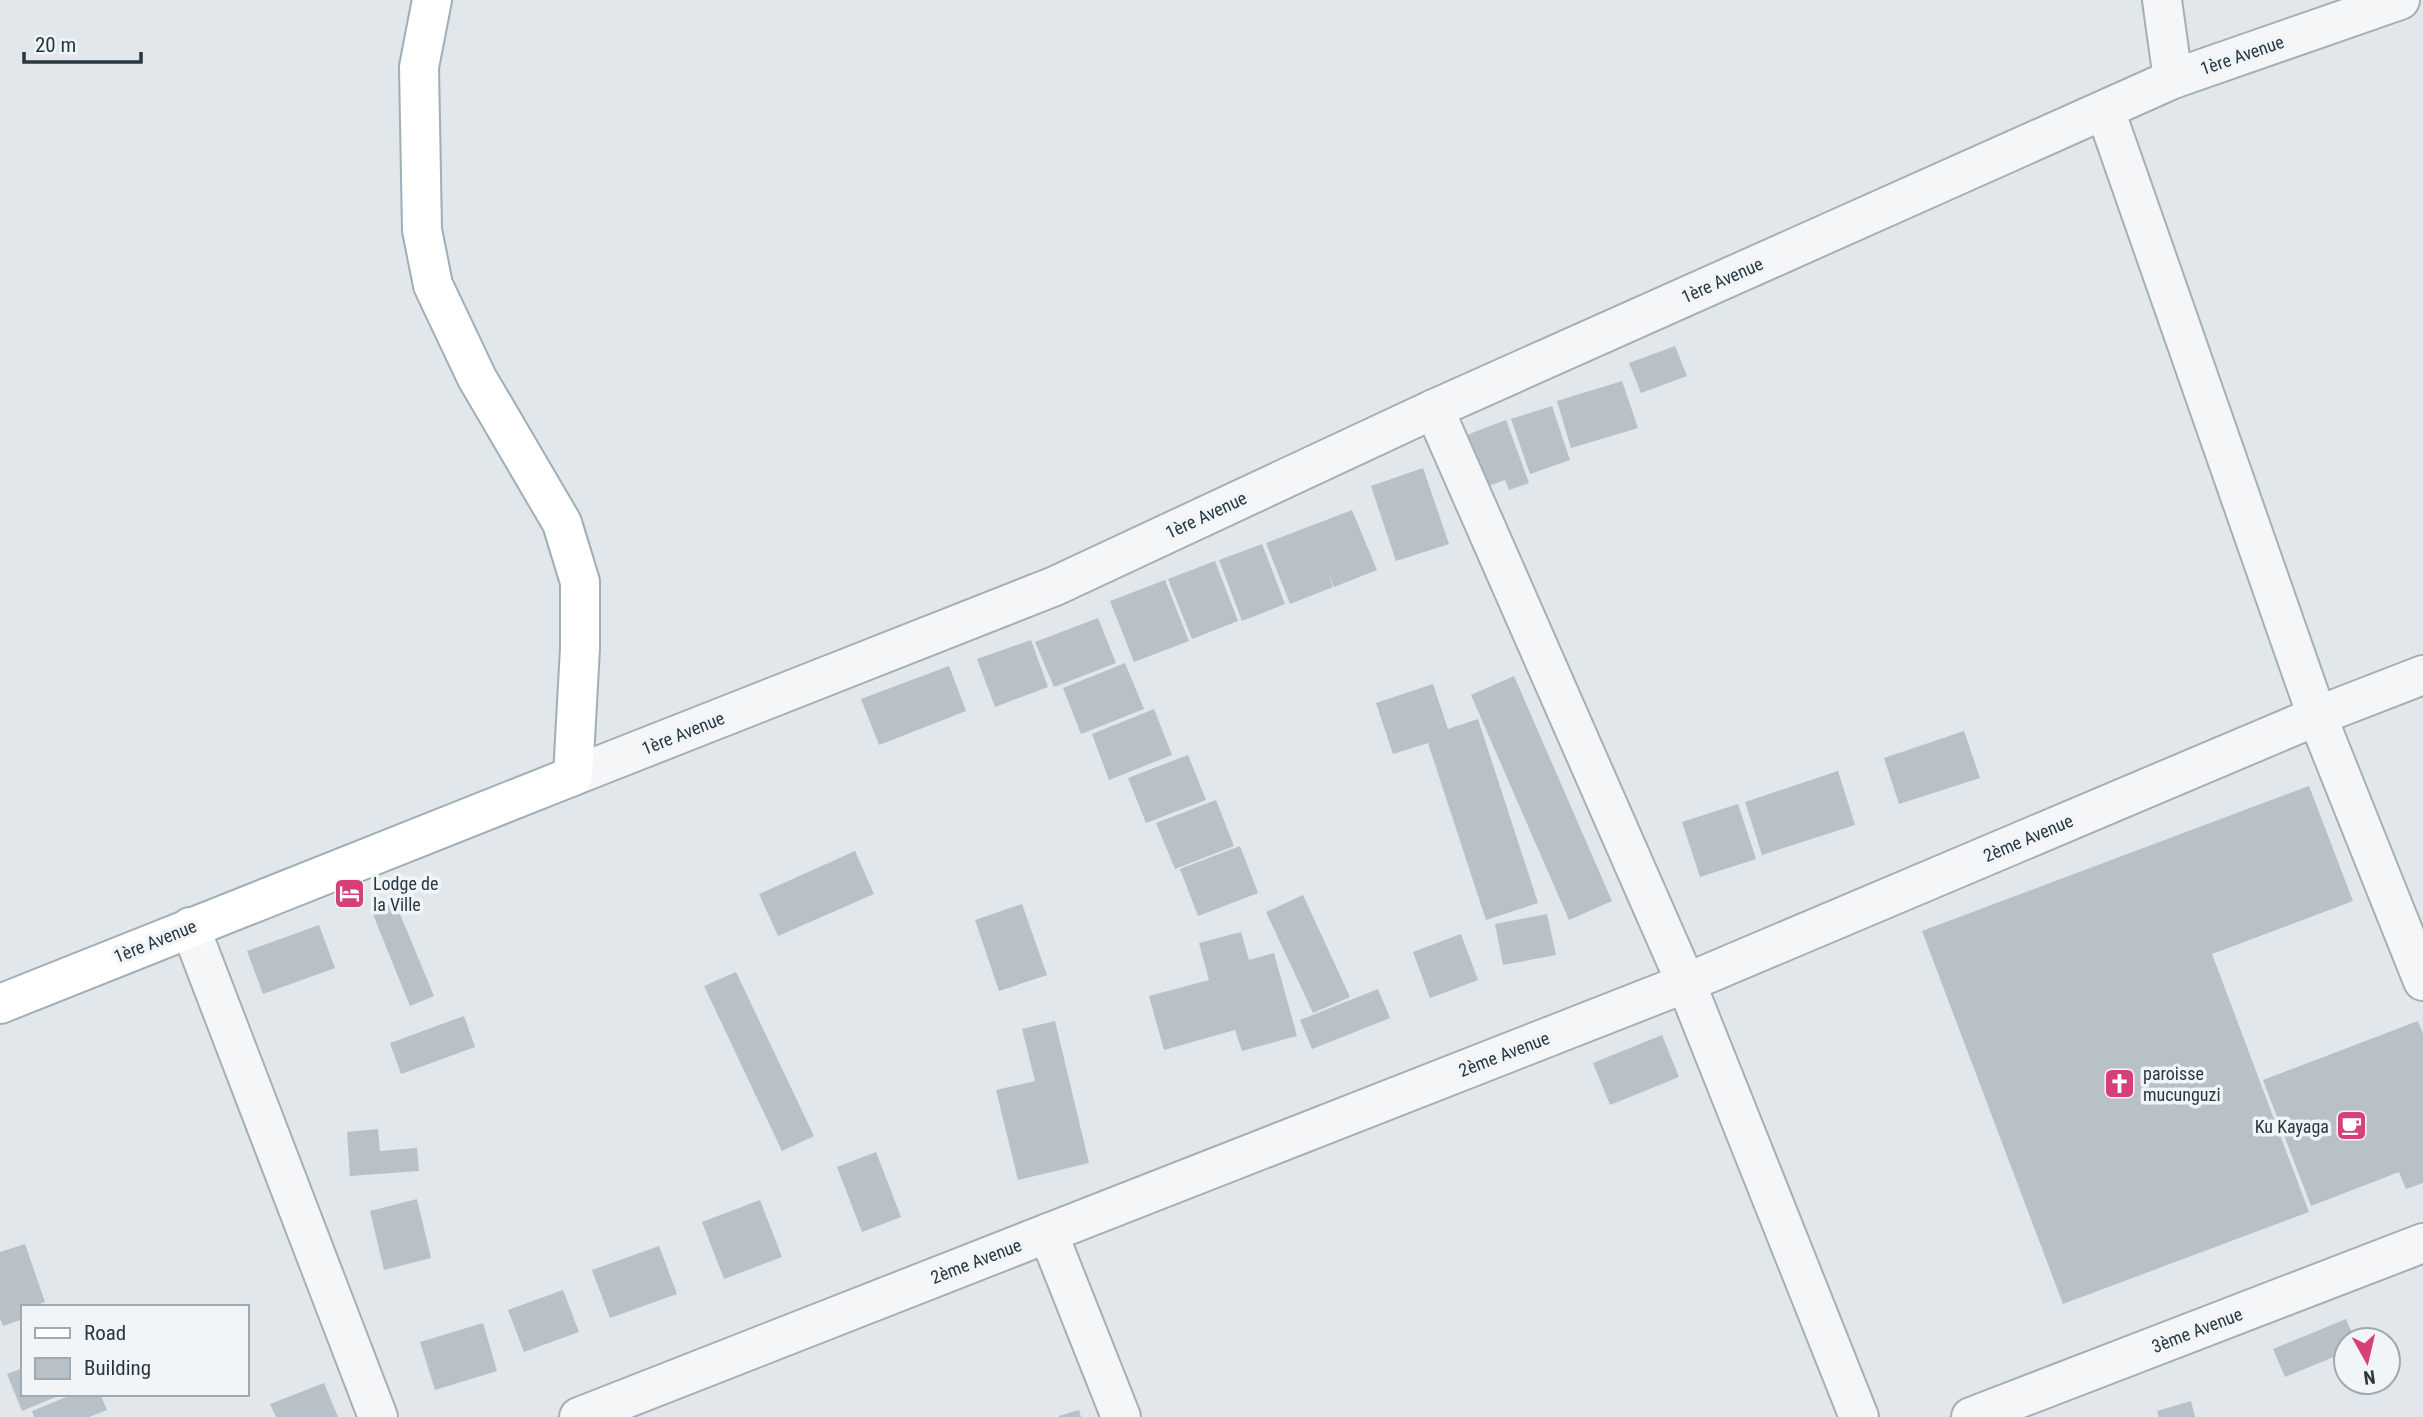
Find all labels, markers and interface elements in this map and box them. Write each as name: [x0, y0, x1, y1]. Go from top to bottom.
scale bar: [24, 21, 142, 65]
street label: 1ère Avenue: [2197, 31, 2287, 79]
text: 20 m: [35, 33, 76, 57]
street label: 1ère Avenue: [1678, 253, 1766, 307]
street label: 1ère Avenue: [1162, 487, 1250, 543]
street label: 1ère Avenue: [639, 707, 727, 759]
street label: 2ème Avenue: [1980, 810, 2076, 866]
place label: Lodge de la Ville: [373, 873, 438, 915]
hotel icon: Lodge de la Ville: [333, 876, 367, 910]
street label: 1ère Avenue: [111, 915, 199, 967]
street label: 2ème Avenue: [1456, 1027, 1552, 1081]
place label: paroisse mucunguzi: [2143, 1063, 2221, 1105]
church icon: paroisse mucunguzi: [2103, 1066, 2137, 1100]
cafe icon: Ku Kayaga: [2335, 1109, 2369, 1143]
place label: Ku Kayaga: [2255, 1116, 2329, 1137]
street label: 2ème Avenue: [928, 1234, 1024, 1288]
street label: 3ème Avenue: [2149, 1303, 2245, 1357]
legend: [21, 1305, 248, 1396]
text: Road: [84, 1321, 126, 1345]
north arrow: [2332, 1326, 2402, 1396]
text: Building: [84, 1356, 151, 1380]
text: N: [2362, 1365, 2377, 1390]

